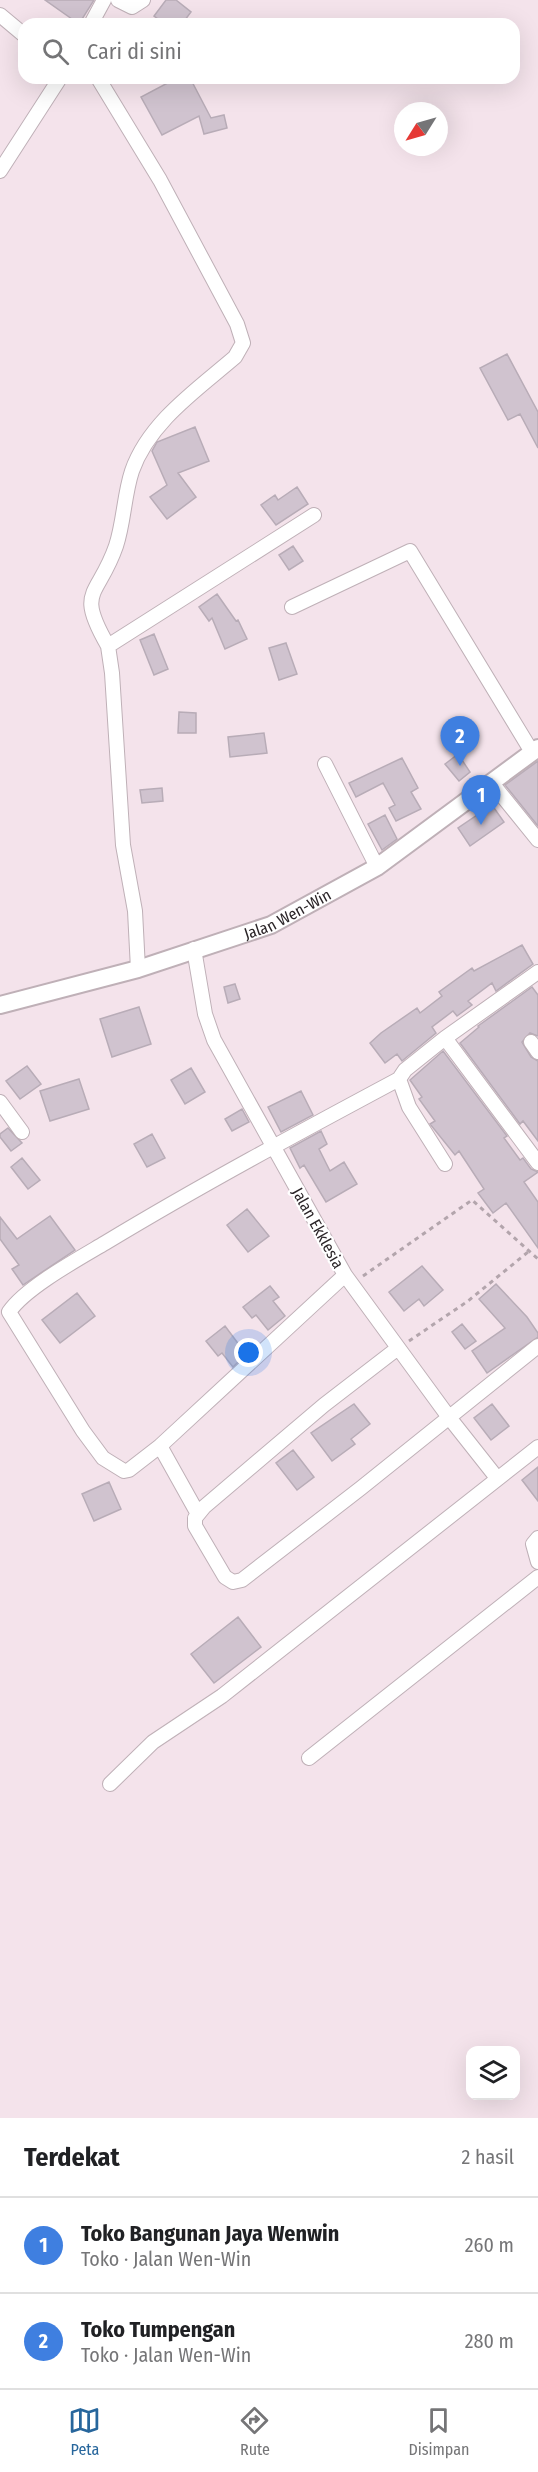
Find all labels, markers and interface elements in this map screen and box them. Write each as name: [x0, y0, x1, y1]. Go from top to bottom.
search box: [18, 18, 520, 84]
icon: search: [39, 35, 72, 68]
text: Cari di sini: [87, 38, 182, 65]
north arrow: [394, 102, 448, 156]
pin: 2: [440, 716, 480, 766]
pin: 1: [462, 776, 500, 825]
street label: Jalan Wen-Win: [241, 885, 334, 943]
street label: Jalan Ekklesia: [288, 1184, 348, 1272]
your location: [234, 1338, 263, 1367]
map controls: [466, 2046, 520, 2100]
button: layers: [466, 2046, 520, 2100]
text: Terdekat: [24, 2142, 120, 2173]
text: 2 hasil: [461, 2145, 514, 2169]
text: Toko Bangunan Jaya Wenwin: [81, 2220, 339, 2247]
text: 1: [39, 2233, 48, 2257]
text: 260 m: [465, 2233, 514, 2257]
text: Toko · Jalan Wen-Win: [81, 2247, 251, 2271]
text: Toko Tumpengan: [81, 2316, 235, 2343]
text: 2: [39, 2329, 48, 2353]
text: 280 m: [465, 2329, 514, 2353]
text: Toko · Jalan Wen-Win: [81, 2343, 251, 2367]
tab: Peta: [68, 2404, 101, 2459]
tab: Rute: [238, 2404, 271, 2459]
tab: Disimpan: [408, 2404, 470, 2459]

